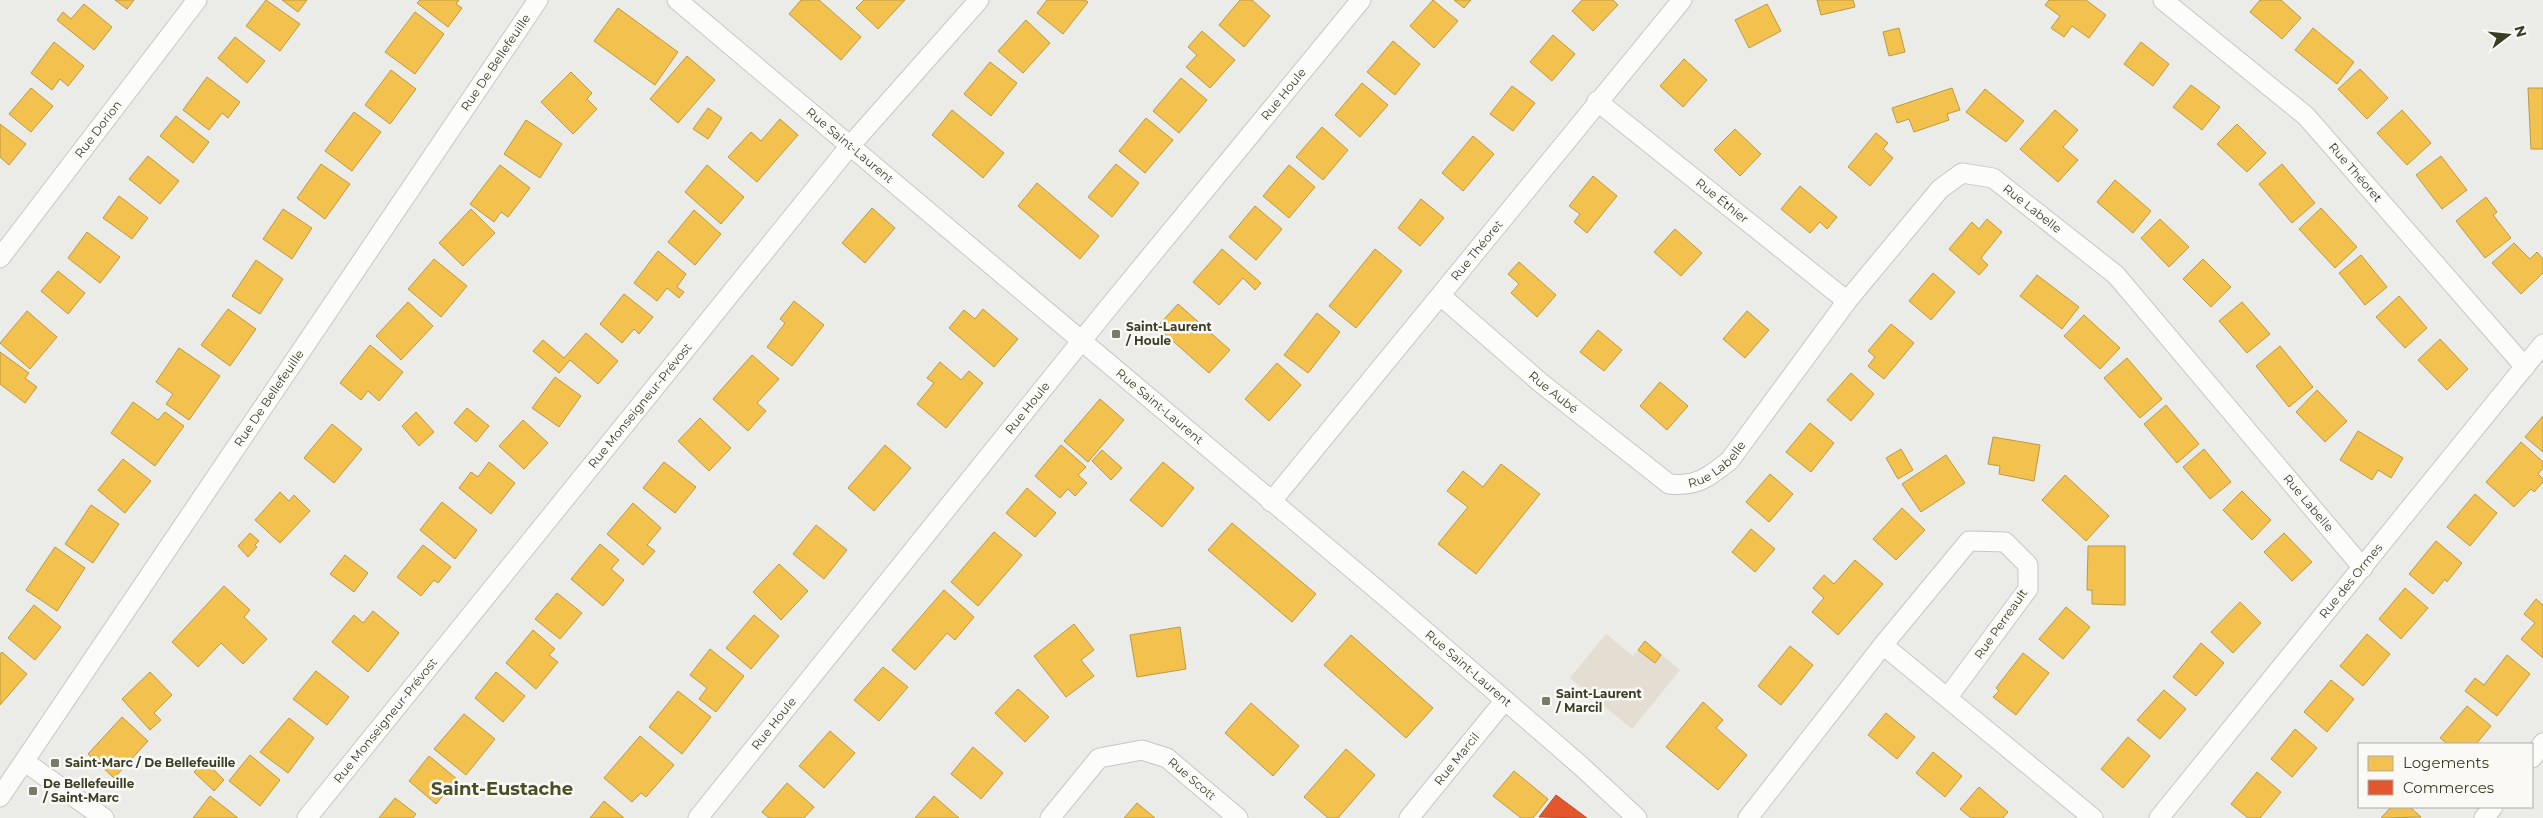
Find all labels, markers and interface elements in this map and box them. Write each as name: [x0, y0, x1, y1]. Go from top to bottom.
north arrow: [2483, 10, 2533, 60]
street label: Rue De Bellefeuille: [457, 11, 533, 114]
text: N: [2510, 23, 2531, 39]
street label: Rue Houle: [1257, 65, 1309, 123]
street label: Rue Dorion: [71, 97, 125, 161]
street label: Rue Saint-Laurent: [803, 104, 897, 186]
street label: Rue Théoret: [2326, 139, 2386, 205]
street label: Rue Éthier: [1693, 175, 1752, 226]
street label: Rue Labelle: [2000, 181, 2065, 236]
street label: Rue Théoret: [1447, 217, 1506, 284]
place label: Saint-Laurent / Houle: [1125, 319, 1213, 348]
marker: Saint-Laurent / Houle: [1110, 328, 1122, 340]
street label: Rue Monseigneur-Prévost: [585, 340, 695, 471]
street label: Rue De Bellefeuille: [231, 347, 307, 449]
street label: Rue Saint-Laurent: [1113, 365, 1207, 447]
street label: Rue Aubé: [1526, 368, 1581, 416]
street label: Rue Houle: [1002, 378, 1053, 437]
street label: Rue Labelle: [1686, 438, 1748, 491]
street label: Rue Labelle: [2280, 471, 2337, 534]
street label: Rue des Ormes: [2316, 540, 2386, 621]
street label: Rue Perreault: [1971, 586, 2030, 662]
street label: Rue Saint-Laurent: [1422, 627, 1515, 710]
street label: Rue Monseigneur-Prévost: [330, 655, 440, 786]
place label: Saint-Laurent / Marcil: [1555, 686, 1643, 715]
street label: Rue Houle: [748, 694, 799, 753]
marker: Saint-Laurent / Marcil: [1540, 695, 1552, 707]
street label: Rue Marcil: [1431, 729, 1482, 788]
legend: [2358, 743, 2533, 808]
text: Logements: [2403, 753, 2489, 772]
street label: Rue Scott: [1165, 754, 1219, 803]
place label: Saint-Marc / De Bellefeuille: [65, 755, 236, 770]
marker: Saint-Marc / De Bellefeuille: [49, 757, 61, 769]
place label: De Bellefeuille / Saint-Marc: [42, 776, 135, 805]
district label: Saint-Eustache: [431, 778, 573, 800]
text: Commerces: [2403, 778, 2494, 797]
marker: De Bellefeuille / Saint-Marc: [27, 785, 39, 797]

